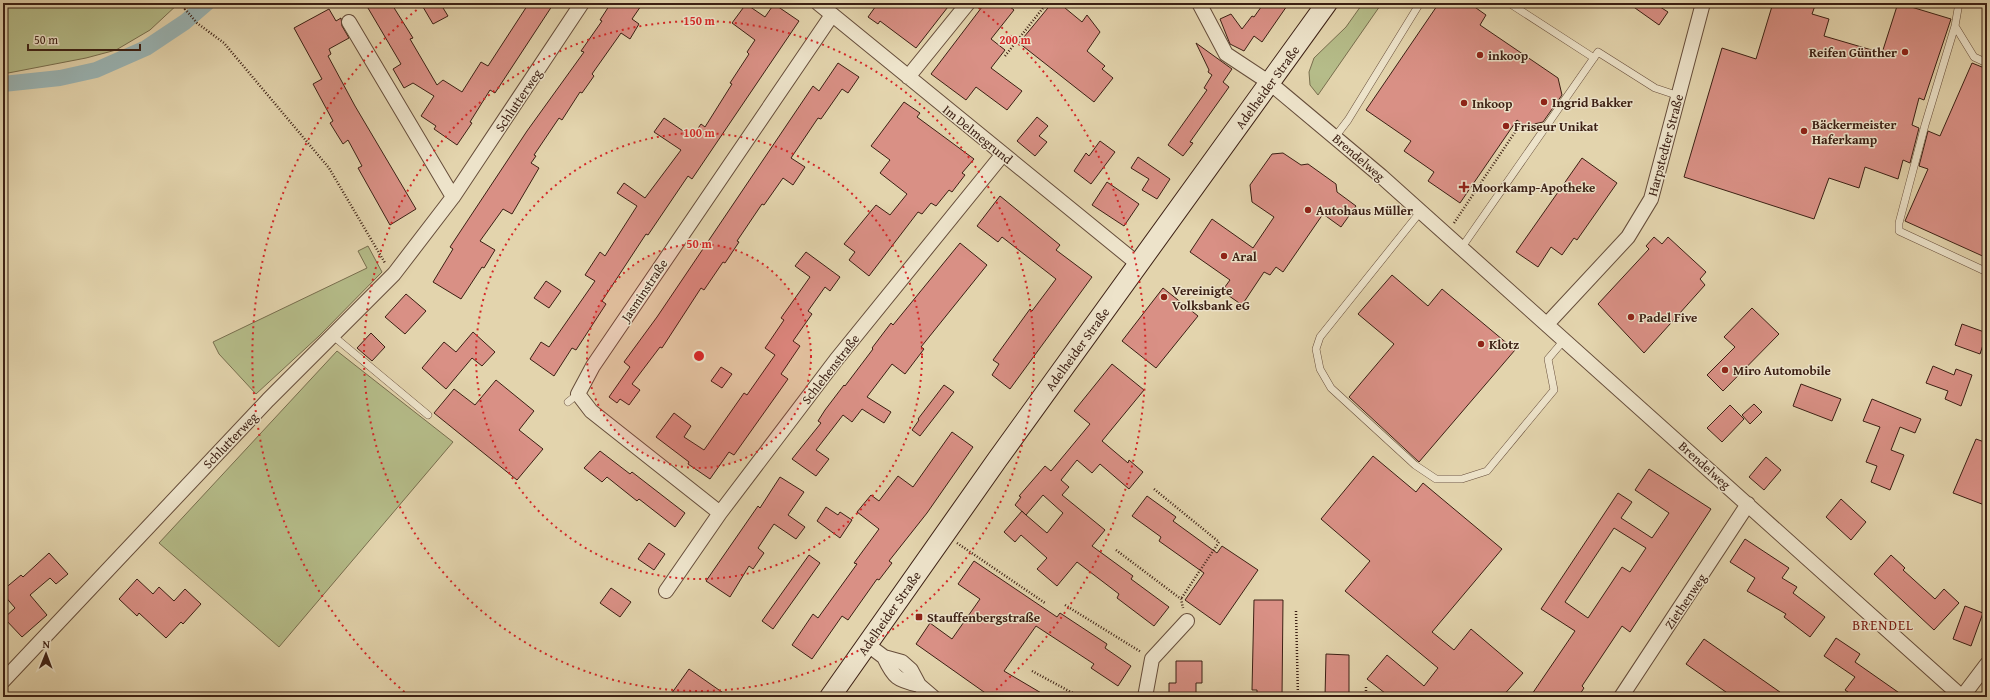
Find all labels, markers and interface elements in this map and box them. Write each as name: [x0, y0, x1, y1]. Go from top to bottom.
text: 150 m: [683, 12, 716, 29]
scale bar: [28, 26, 140, 52]
text: 50 m: [34, 31, 58, 48]
text: 200 m: [999, 31, 1032, 48]
street label: Adelheider Straße: [1231, 42, 1304, 133]
place label: Reifen Günther: [1809, 43, 1897, 62]
place label: inkoop: [1488, 46, 1529, 65]
marker: Reifen Günther: [1900, 47, 1910, 57]
marker: inkoop: [1475, 50, 1485, 60]
street label: Schlutterweg: [490, 65, 547, 135]
street label: Harpstedter Straße: [1643, 92, 1688, 198]
place label: Ingrid Bakker: [1552, 93, 1633, 112]
place label: Inkoop: [1472, 94, 1513, 113]
marker: Ingrid Bakker: [1539, 97, 1549, 107]
marker: Inkoop: [1459, 98, 1469, 108]
street label: Im Delmegrund: [939, 100, 1017, 169]
place label: Bäckermeister Haferkamp: [1812, 115, 1896, 149]
place label: Friseur Unikat: [1514, 117, 1599, 136]
marker: Friseur Unikat: [1501, 121, 1511, 131]
text: 100 m: [683, 124, 716, 141]
marker: Bäckermeister Haferkamp: [1799, 126, 1809, 136]
street label: Brendelweg: [1328, 129, 1390, 186]
place label: Moorkamp-Apotheke: [1472, 178, 1595, 197]
marker: Moorkamp-Apotheke: [1459, 182, 1469, 192]
place label: Autohaus Müller: [1316, 201, 1413, 220]
marker: Autohaus Müller: [1303, 205, 1313, 215]
text: 50 m: [686, 235, 712, 252]
place label: Aral: [1232, 247, 1257, 266]
marker: Aral: [1219, 251, 1229, 261]
street label: Jasminstraße: [615, 255, 672, 327]
place label: Vereinigte Volksbank eG: [1172, 281, 1250, 315]
marker: Vereinigte Volksbank eG: [1159, 292, 1169, 302]
street label: Adelheider Straße: [1041, 304, 1114, 395]
place label: Padel Five: [1639, 308, 1697, 327]
marker: Padel Five: [1626, 312, 1636, 322]
street label: Schlehenstraße: [797, 330, 864, 408]
place label: Klotz: [1489, 335, 1519, 354]
marker: Klotz: [1476, 339, 1486, 349]
centre of rings: [692, 349, 706, 363]
place label: Miro Automobile: [1733, 361, 1831, 380]
marker: Miro Automobile: [1720, 365, 1730, 375]
street label: Schlutterweg: [198, 407, 263, 473]
street label: Brendelweg: [1674, 437, 1735, 494]
street label: Adelheider Straße: [853, 567, 926, 659]
street label: Ziethenweg: [1660, 569, 1711, 633]
place label: Stauffenbergstraße: [927, 608, 1040, 627]
marker: Stauffenbergstraße: [914, 612, 924, 622]
district label: BRENDEL: [1852, 615, 1914, 635]
north arrow: [26, 634, 66, 674]
text: N: [42, 636, 51, 652]

